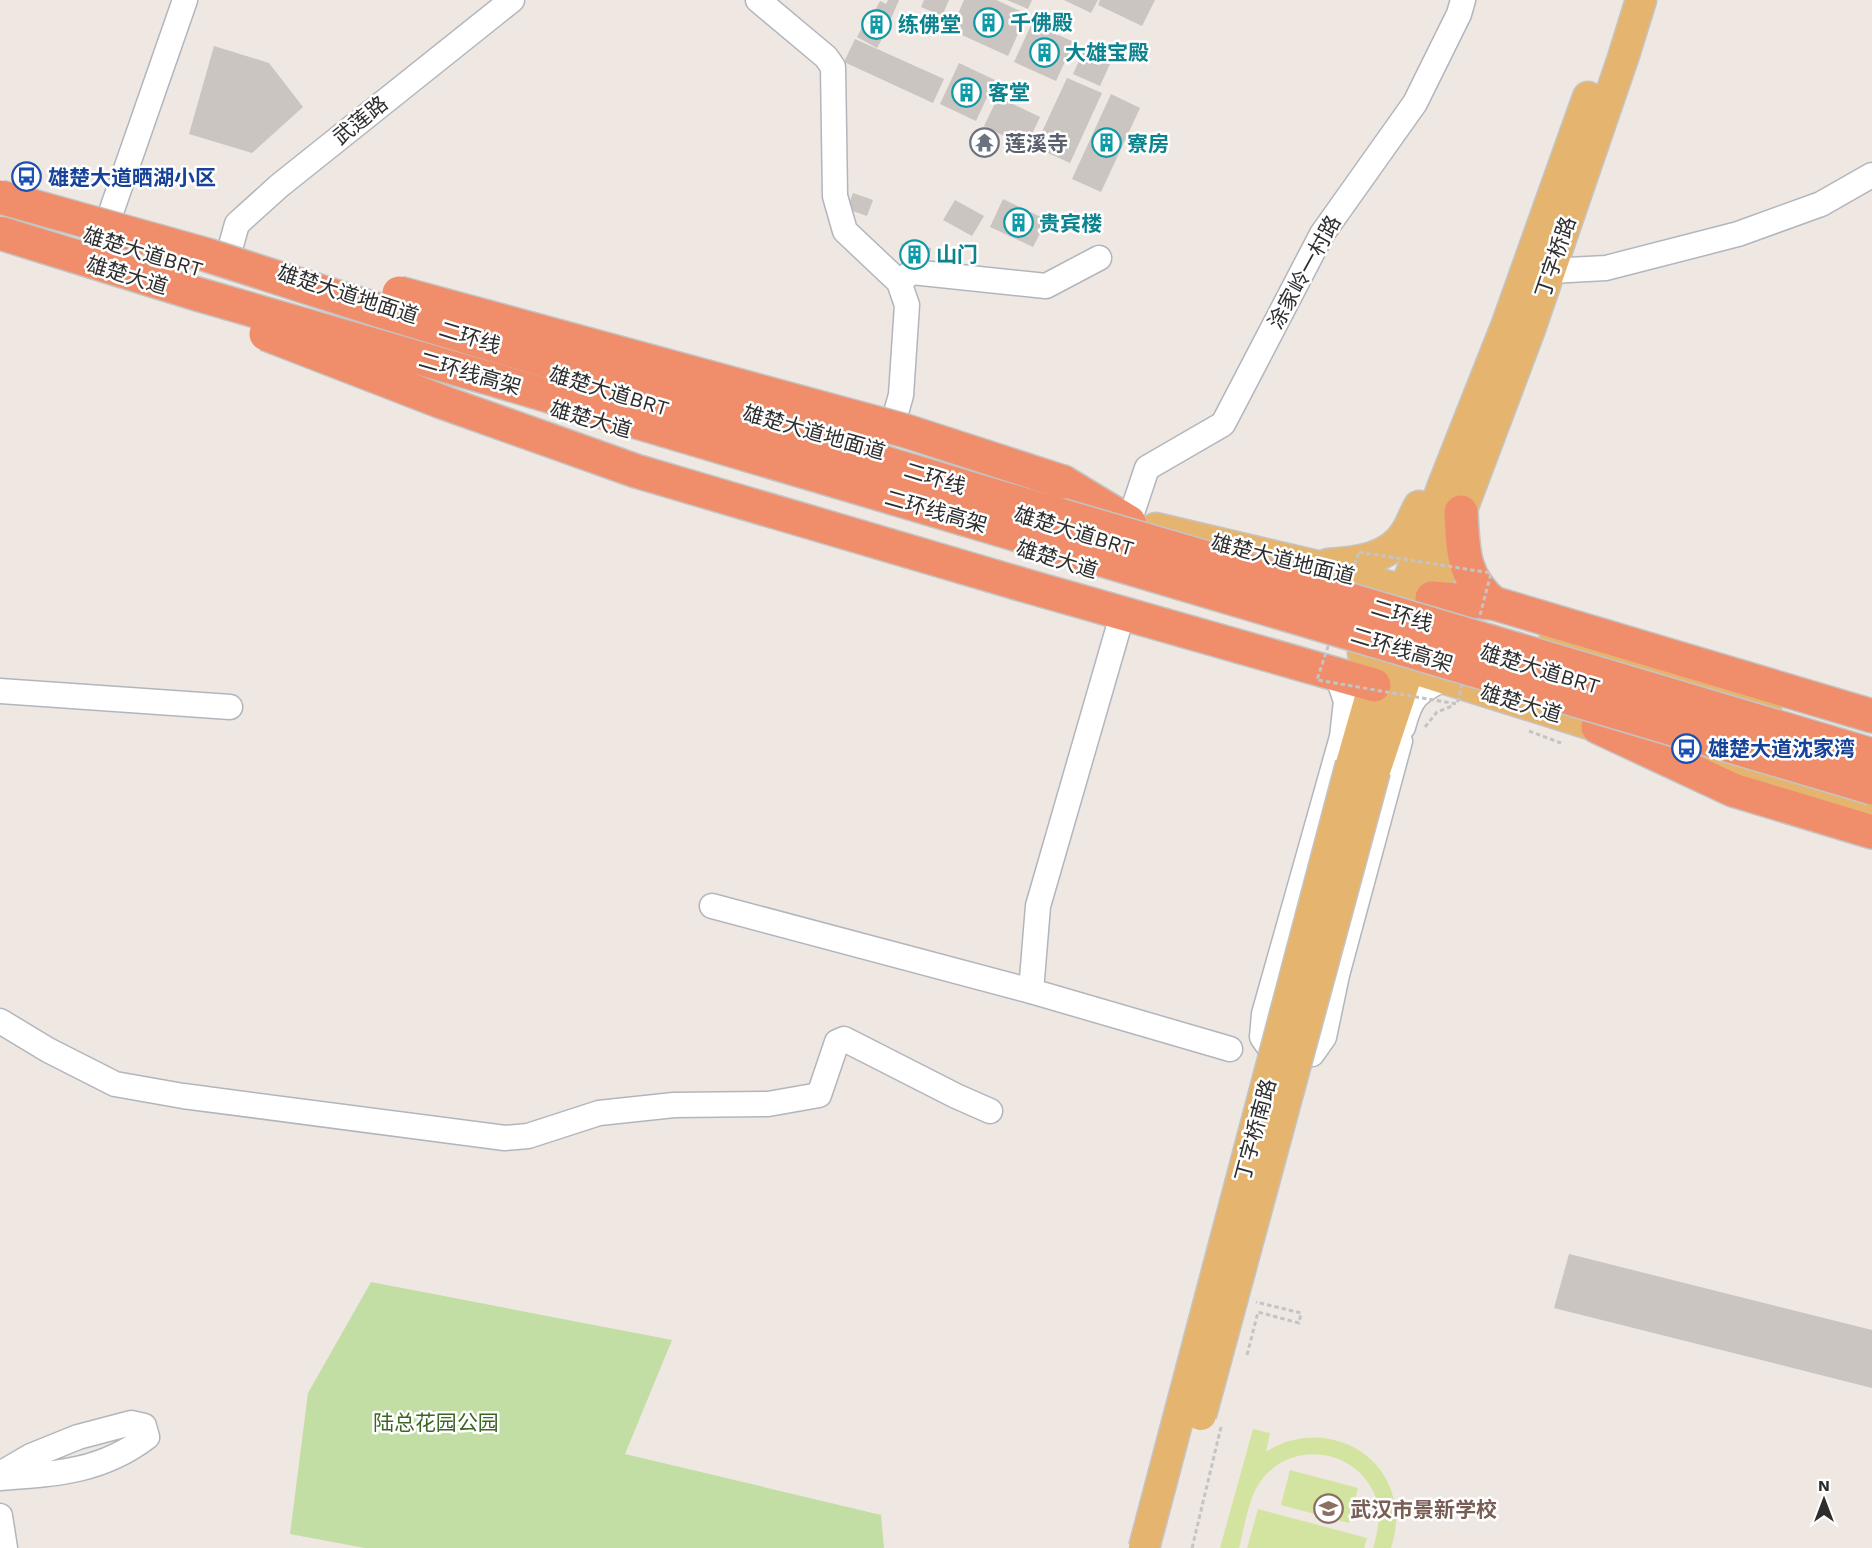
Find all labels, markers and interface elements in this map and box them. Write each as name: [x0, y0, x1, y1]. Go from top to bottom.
building icon: 千佛殿: [973, 6, 1005, 38]
building icon: 练佛堂: [861, 8, 893, 40]
place label: 千佛殿: [1010, 10, 1073, 35]
place label: 练佛堂: [898, 12, 961, 37]
building icon: 大雄宝殿: [1028, 36, 1060, 68]
place label: 大雄宝殿: [1065, 40, 1149, 65]
building icon: 客堂: [951, 76, 983, 108]
place label: 客堂: [988, 80, 1030, 105]
street label: 武莲路: [328, 90, 392, 150]
temple icon: 莲溪寺: [968, 127, 1000, 159]
building icon: 寮房: [1090, 127, 1122, 159]
place label: 莲溪寺: [1005, 131, 1068, 156]
place label: 寮房: [1127, 131, 1169, 156]
bus stop icon: 雄楚大道晒湖小区: [11, 161, 43, 193]
place label: 雄楚大道晒湖小区: [48, 165, 216, 190]
building icon: 贵宾楼: [1002, 207, 1034, 239]
place label: 贵宾楼: [1039, 211, 1102, 236]
street label: 涂家岭一村路: [1263, 211, 1345, 333]
street label: 丁字桥路: [1530, 213, 1580, 301]
street label: 雄楚大道BRT: [80, 222, 206, 282]
building icon: 山门: [899, 238, 931, 270]
place label: 山门: [936, 242, 978, 267]
street label: 雄楚大道: [83, 251, 171, 299]
street label: 雄楚大道地面道: [274, 259, 422, 329]
street label: 二环线: [436, 316, 504, 358]
street label: 二环线高架: [416, 347, 524, 399]
street label: 雄楚大道BRT: [546, 361, 672, 421]
street label: 雄楚大道: [547, 395, 635, 443]
street label: 雄楚大道地面道: [740, 400, 888, 464]
street label: 二环线: [901, 457, 969, 499]
street label: 二环线高架: [882, 485, 990, 537]
street label: 雄楚大道BRT: [1011, 501, 1137, 561]
street label: 雄楚大道地面道: [1209, 529, 1357, 589]
street label: 雄楚大道: [1013, 535, 1101, 583]
street label: 二环线: [1368, 594, 1436, 636]
street label: 二环线高架: [1348, 622, 1456, 676]
street label: 雄楚大道BRT: [1477, 639, 1603, 699]
street label: 雄楚大道: [1477, 679, 1565, 727]
bus stop icon: 雄楚大道沈家湾: [1671, 732, 1703, 764]
place label: 雄楚大道沈家湾: [1708, 736, 1855, 761]
street label: 丁字桥南路: [1229, 1076, 1281, 1184]
park label: 陆总花园公园: [373, 1410, 499, 1435]
north arrow: [1794, 1470, 1854, 1530]
text: N: [1818, 1476, 1830, 1495]
school or university icon: 武汉市景新学校: [1313, 1493, 1345, 1525]
place label: 武汉市景新学校: [1350, 1497, 1497, 1522]

